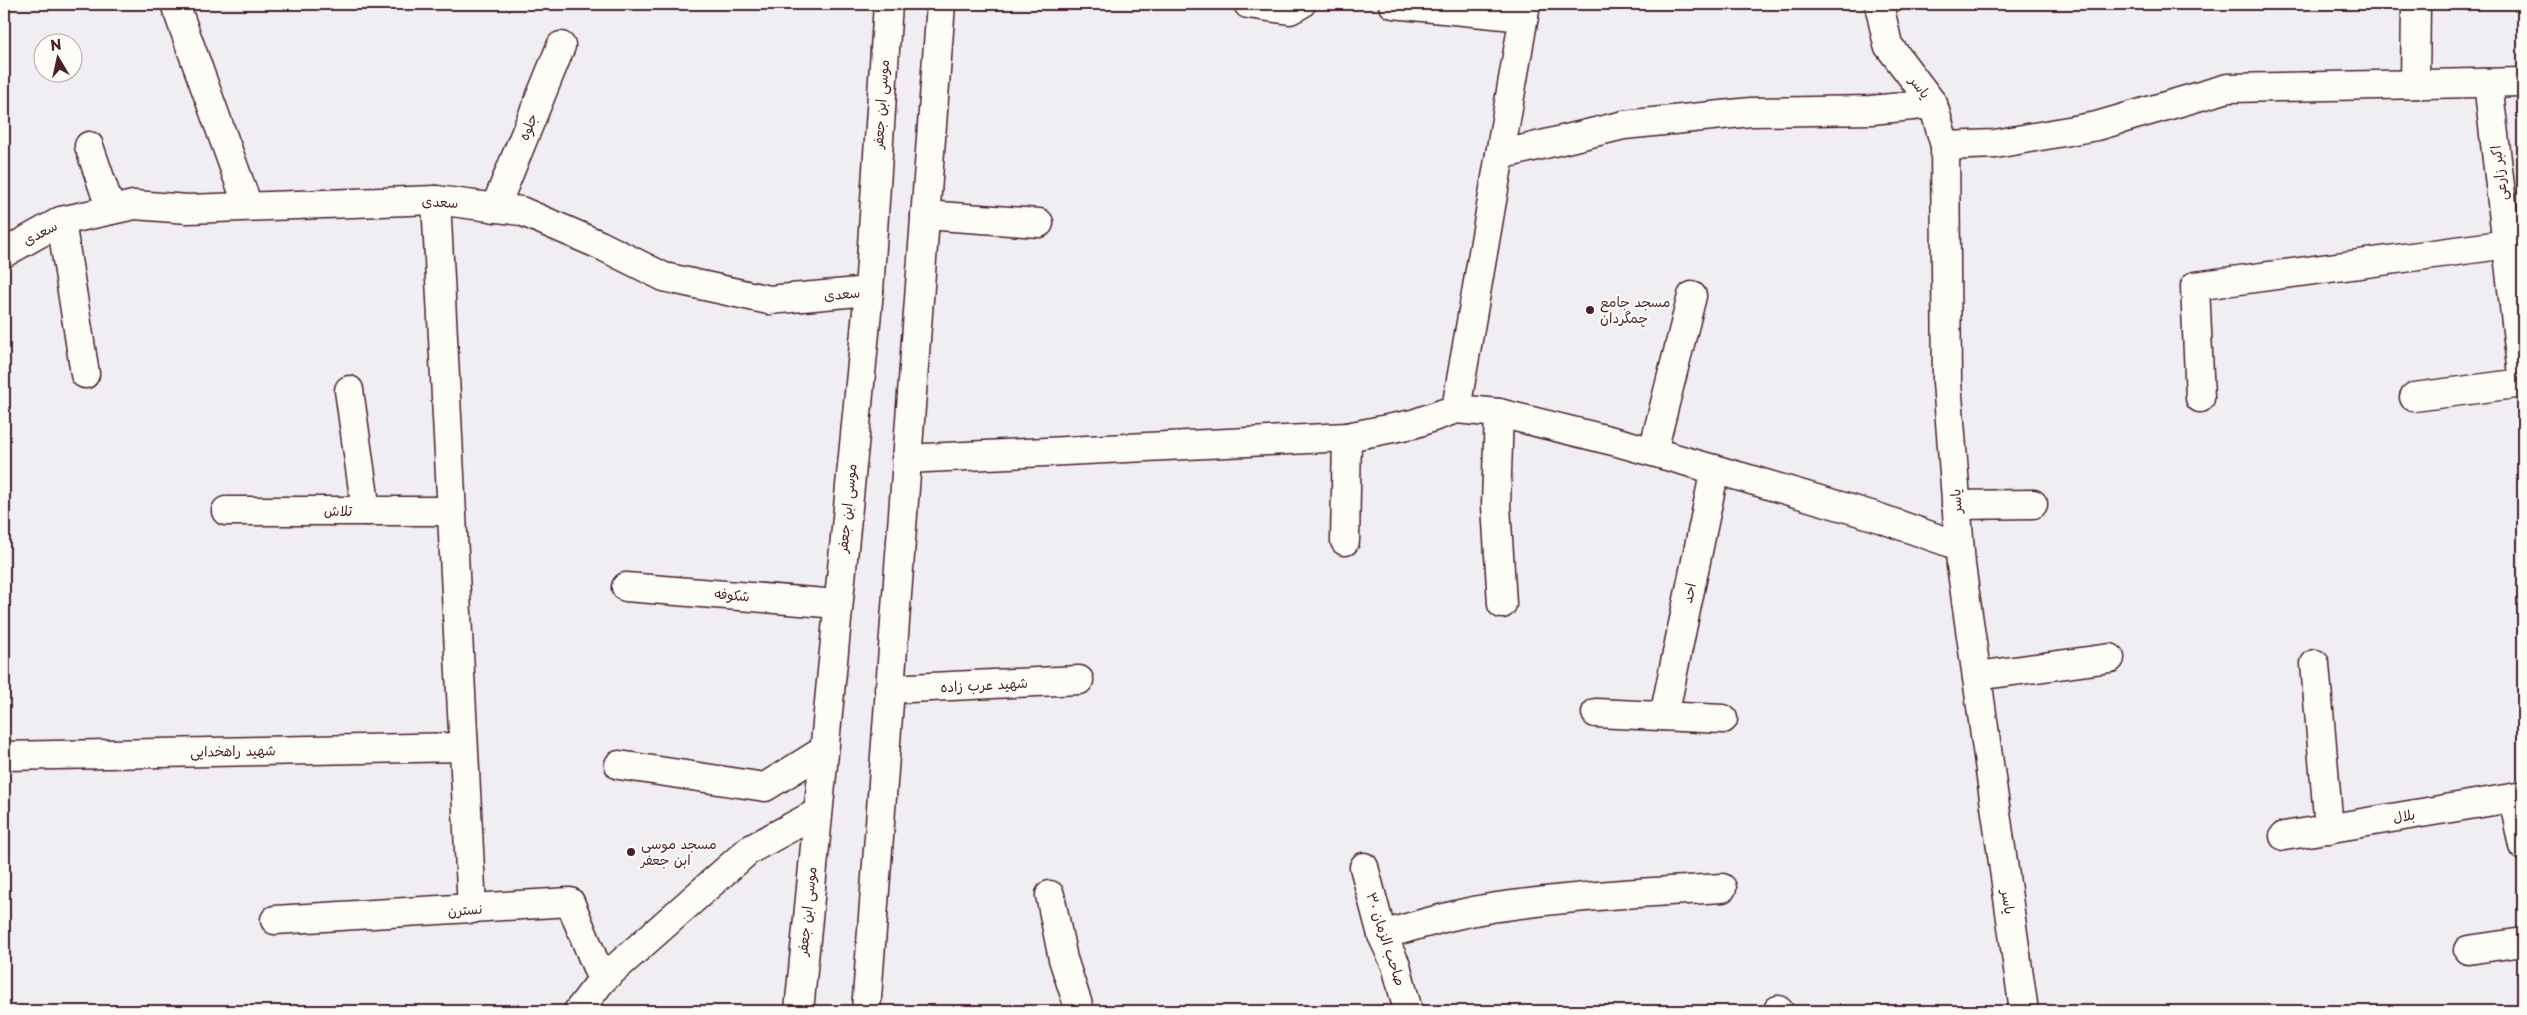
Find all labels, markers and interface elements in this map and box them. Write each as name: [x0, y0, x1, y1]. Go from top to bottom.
north arrow: [32, 32, 82, 82]
text: N: [49, 33, 63, 56]
street label: موسی ابن جعفر: [867, 59, 894, 150]
street label: یاسر: [1904, 70, 1936, 103]
street label: جلوه: [513, 110, 542, 143]
street label: اکبر زارعی: [2485, 144, 2512, 202]
street label: سعدی: [421, 190, 459, 213]
street label: سعدی: [19, 215, 61, 250]
street label: سعدی: [823, 281, 861, 306]
place label: مسجد جامع چمگردان: [1600, 291, 1670, 328]
marker: مسجد جامع چمگردان: [1584, 304, 1596, 316]
street label: موسی ابن جعفر: [831, 462, 862, 554]
street label: یاسر: [1944, 488, 1967, 515]
street label: تلاش: [324, 500, 353, 521]
street label: احد: [1676, 581, 1701, 605]
street label: شکوفه: [713, 582, 751, 607]
street label: شهید عرب زاده: [940, 672, 1028, 697]
street label: شهید راهخدایی: [190, 739, 276, 762]
street label: بلال: [2391, 803, 2416, 828]
place label: مسجد موسی ابن جعفر: [640, 833, 717, 870]
marker: مسجد موسی ابن جعفر: [625, 846, 637, 858]
street label: موسی ابن جعفر: [791, 865, 822, 957]
street label: یاسر: [1996, 887, 2021, 916]
street label: صاحب الزمان ۳۰: [1361, 889, 1412, 988]
street label: نسترن: [447, 898, 483, 921]

